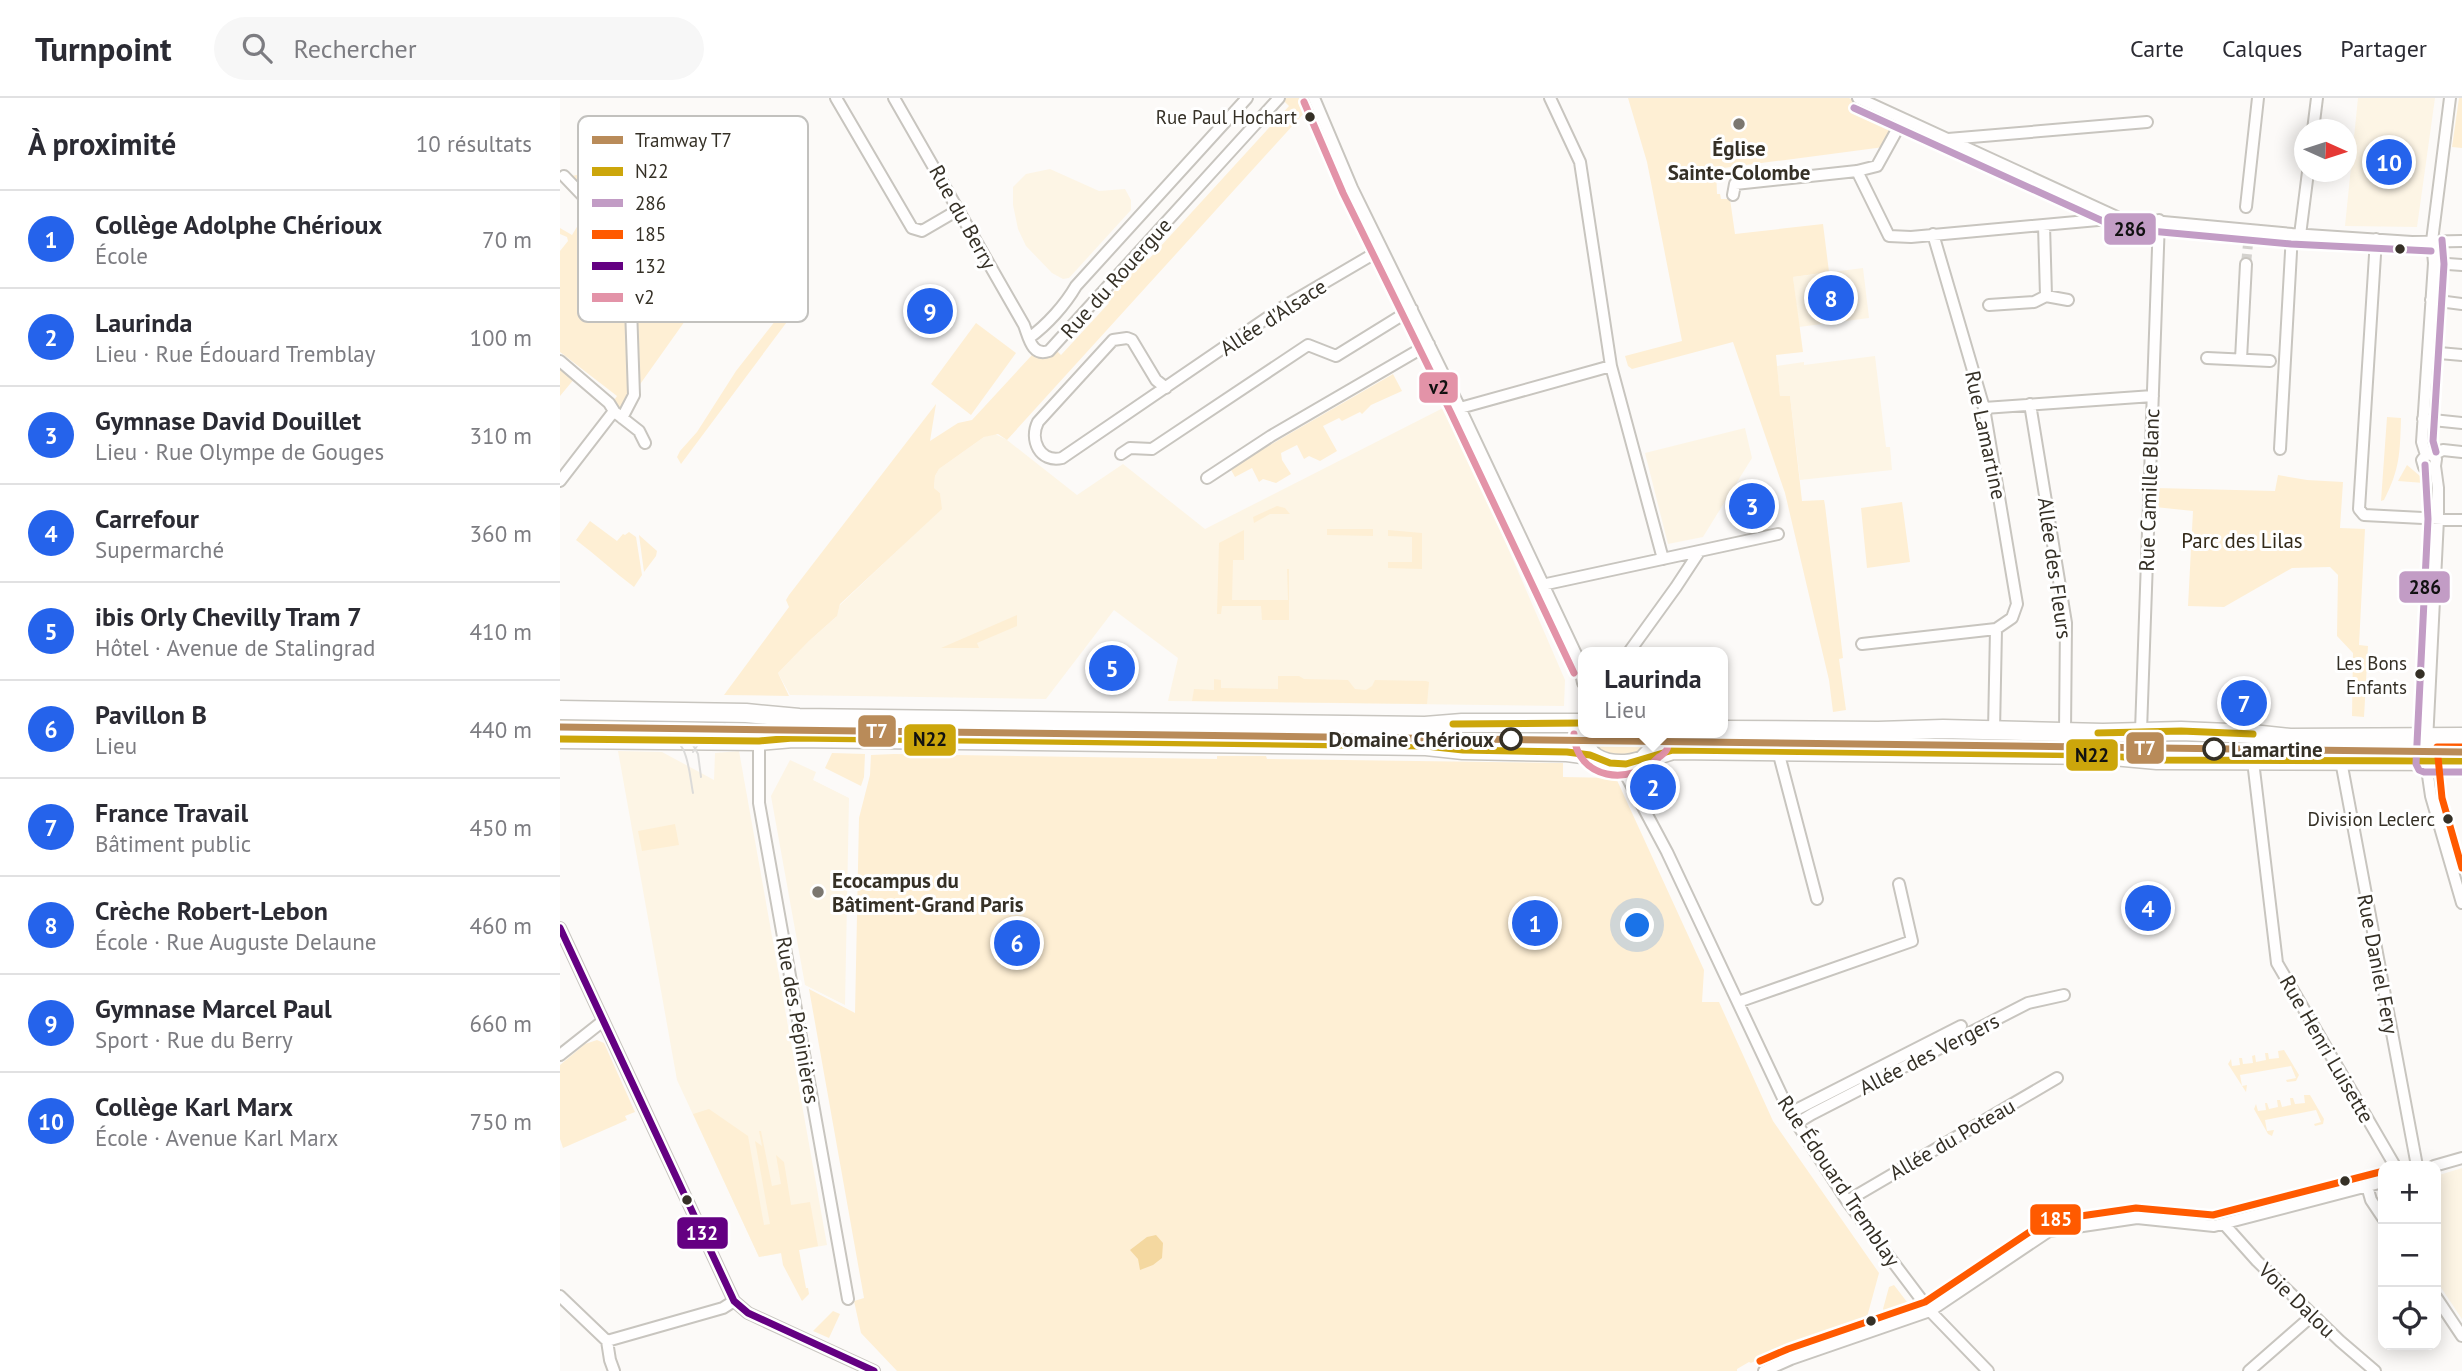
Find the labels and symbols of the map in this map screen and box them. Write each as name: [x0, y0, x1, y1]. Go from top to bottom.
place label: Rue Paul Hochart: [1156, 105, 1298, 129]
marker: Rue Paul Hochart: [1303, 110, 1317, 124]
legend: [578, 116, 808, 322]
marker: Église Sainte-Colombe: [1731, 116, 1747, 132]
north arrow: [2294, 119, 2357, 182]
text: Tramway T7: [635, 128, 732, 152]
place label: Église Sainte-Colombe: [1668, 135, 1810, 186]
pin: 10: [2366, 136, 2412, 188]
text: N22: [635, 159, 669, 183]
street label: Rue du Berry: [923, 160, 1003, 274]
text: 286: [635, 191, 666, 215]
street label: Rue du Rouergue: [1055, 212, 1177, 344]
line badge: 286: [2103, 212, 2157, 246]
text: 286: [2114, 217, 2146, 241]
text: 185: [635, 222, 666, 246]
unlabelled marker: [2393, 242, 2407, 256]
text: 132: [635, 254, 666, 278]
street label: Allée d'Alsace: [1215, 272, 1331, 362]
pin: 8: [1808, 272, 1854, 324]
text: v2: [635, 285, 655, 309]
pin: 9: [907, 285, 953, 337]
street label: Rue Lamartine: [1959, 368, 2013, 502]
line badge: v2: [1418, 371, 1459, 404]
text: v2: [1428, 375, 1449, 399]
street label: Rue Camille Blanc: [2133, 408, 2165, 572]
pin: 3: [1729, 480, 1775, 532]
street label: Allée des Fleurs: [2032, 495, 2078, 641]
park label: Parc des Lilas: [2181, 527, 2303, 554]
line badge: 286: [2398, 570, 2451, 604]
text: 286: [2409, 575, 2441, 599]
pin: 5: [1089, 642, 1135, 694]
place label: Les Bons Enfants: [2336, 651, 2407, 699]
marker: Les Bons Enfants: [2413, 667, 2427, 681]
pin: 7: [2221, 677, 2267, 729]
line badge: T7: [857, 714, 897, 748]
text: T7: [866, 719, 888, 743]
line badge: N22: [903, 723, 957, 757]
place label: Domaine Chérioux: [1329, 726, 1494, 753]
text: N22: [913, 727, 947, 751]
marker: Domaine Chérioux: [1500, 728, 1522, 750]
line badge: T7: [2125, 731, 2165, 765]
text: T7: [2134, 736, 2156, 760]
place label: Lamartine: [2231, 736, 2323, 763]
line badge: N22: [2065, 738, 2119, 772]
marker: Lamartine: [2203, 738, 2225, 760]
text: N22: [2075, 743, 2109, 767]
pin: 2: [1630, 761, 1676, 813]
place label: Division Leclerc: [2308, 807, 2435, 831]
marker: Division Leclerc: [2441, 812, 2455, 826]
place label: Ecocampus du Bâtiment-Grand Paris: [832, 867, 1024, 918]
pin: 4: [2125, 882, 2171, 934]
marker: Ecocampus du Bâtiment-Grand Paris: [810, 884, 826, 900]
street label: Rue Daniel Fery: [2351, 892, 2405, 1036]
pin: 1: [1512, 897, 1558, 949]
your location: [1620, 908, 1654, 942]
pin: 6: [994, 917, 1040, 969]
street label: Rue des Pépinières: [770, 934, 826, 1106]
street label: Rue Henri Luisette: [2274, 970, 2380, 1128]
street label: Allée des Vergers: [1854, 1007, 2004, 1101]
street label: Rue Édouard Tremblay: [1772, 1090, 1906, 1272]
street label: Allée du Poteau: [1884, 1092, 2020, 1186]
unlabelled marker: [2338, 1174, 2352, 1188]
unlabelled marker: [680, 1193, 694, 1207]
line badge: 185: [2029, 1203, 2082, 1236]
text: 185: [2040, 1207, 2072, 1231]
line badge: 132: [676, 1216, 729, 1250]
text: 132: [686, 1221, 718, 1245]
street label: Voie Dalou: [2252, 1256, 2341, 1343]
unlabelled marker: [1864, 1314, 1878, 1328]

